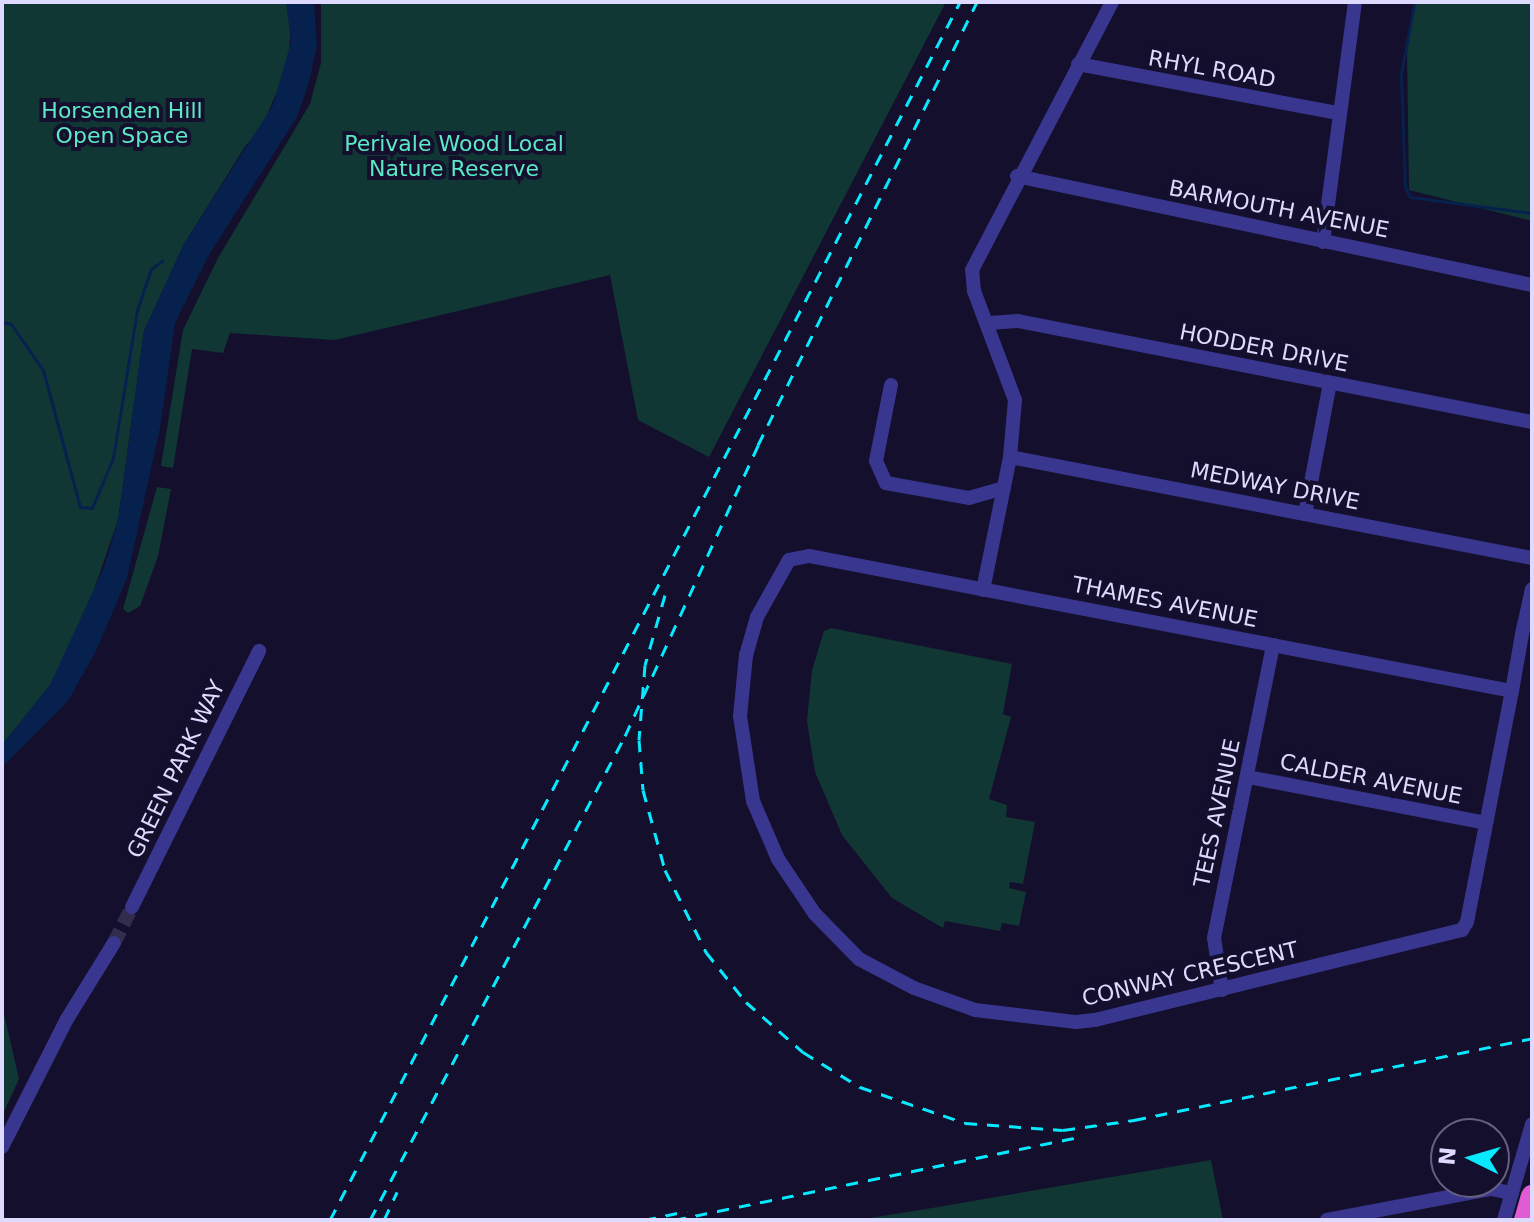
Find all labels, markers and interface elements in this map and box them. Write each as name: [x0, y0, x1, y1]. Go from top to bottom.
street label: RHYL ROAD: [1146, 45, 1278, 93]
park label: Horsenden Hill Open Space: [41, 97, 203, 148]
park label: Perivale Wood Local Nature Reserve: [344, 130, 564, 182]
street label: BARMOUTH AVENUE: [1167, 175, 1391, 243]
street label: HODDER DRIVE: [1177, 319, 1351, 377]
street label: MEDWAY DRIVE: [1188, 457, 1362, 515]
street label: THAMES AVENUE: [1070, 571, 1260, 633]
street label: GREEN PARK WAY: [121, 676, 231, 862]
street label: TEES AVENUE: [1188, 736, 1246, 890]
street label: CALDER AVENUE: [1278, 748, 1464, 810]
street label: CONWAY CRESCENT: [1079, 936, 1301, 1012]
north arrow: [1430, 1118, 1510, 1198]
text: N: [1434, 1146, 1461, 1166]

